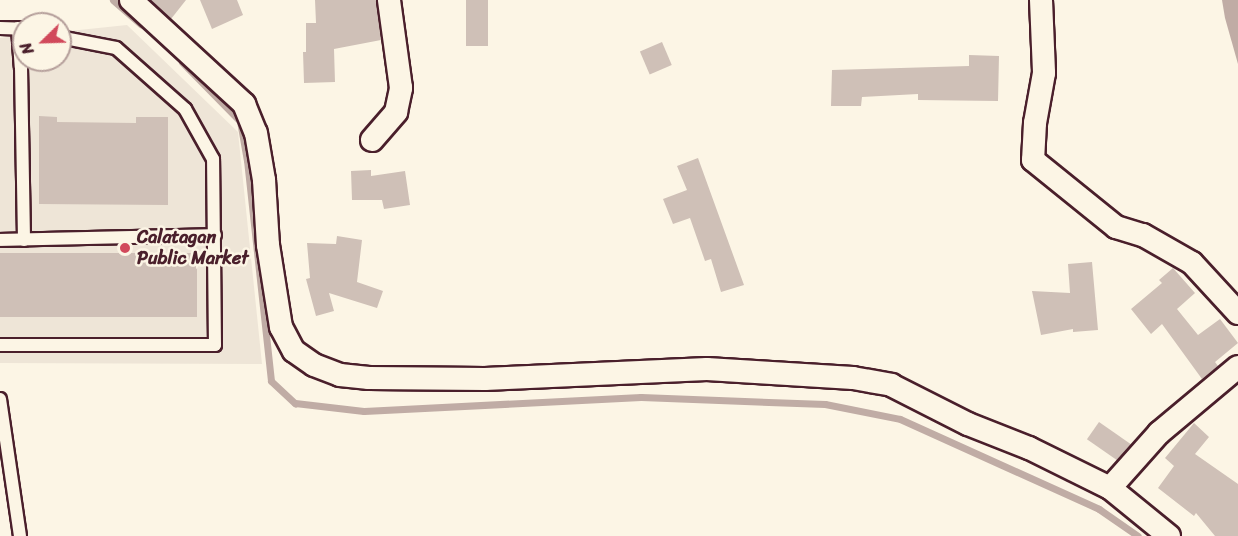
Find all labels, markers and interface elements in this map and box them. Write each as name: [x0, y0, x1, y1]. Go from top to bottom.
north arrow: [12, 12, 72, 72]
text: N: [11, 38, 42, 59]
place label: Calatagan Public Market: [137, 227, 248, 270]
marker: Calatagan Public Market: [118, 241, 132, 255]

